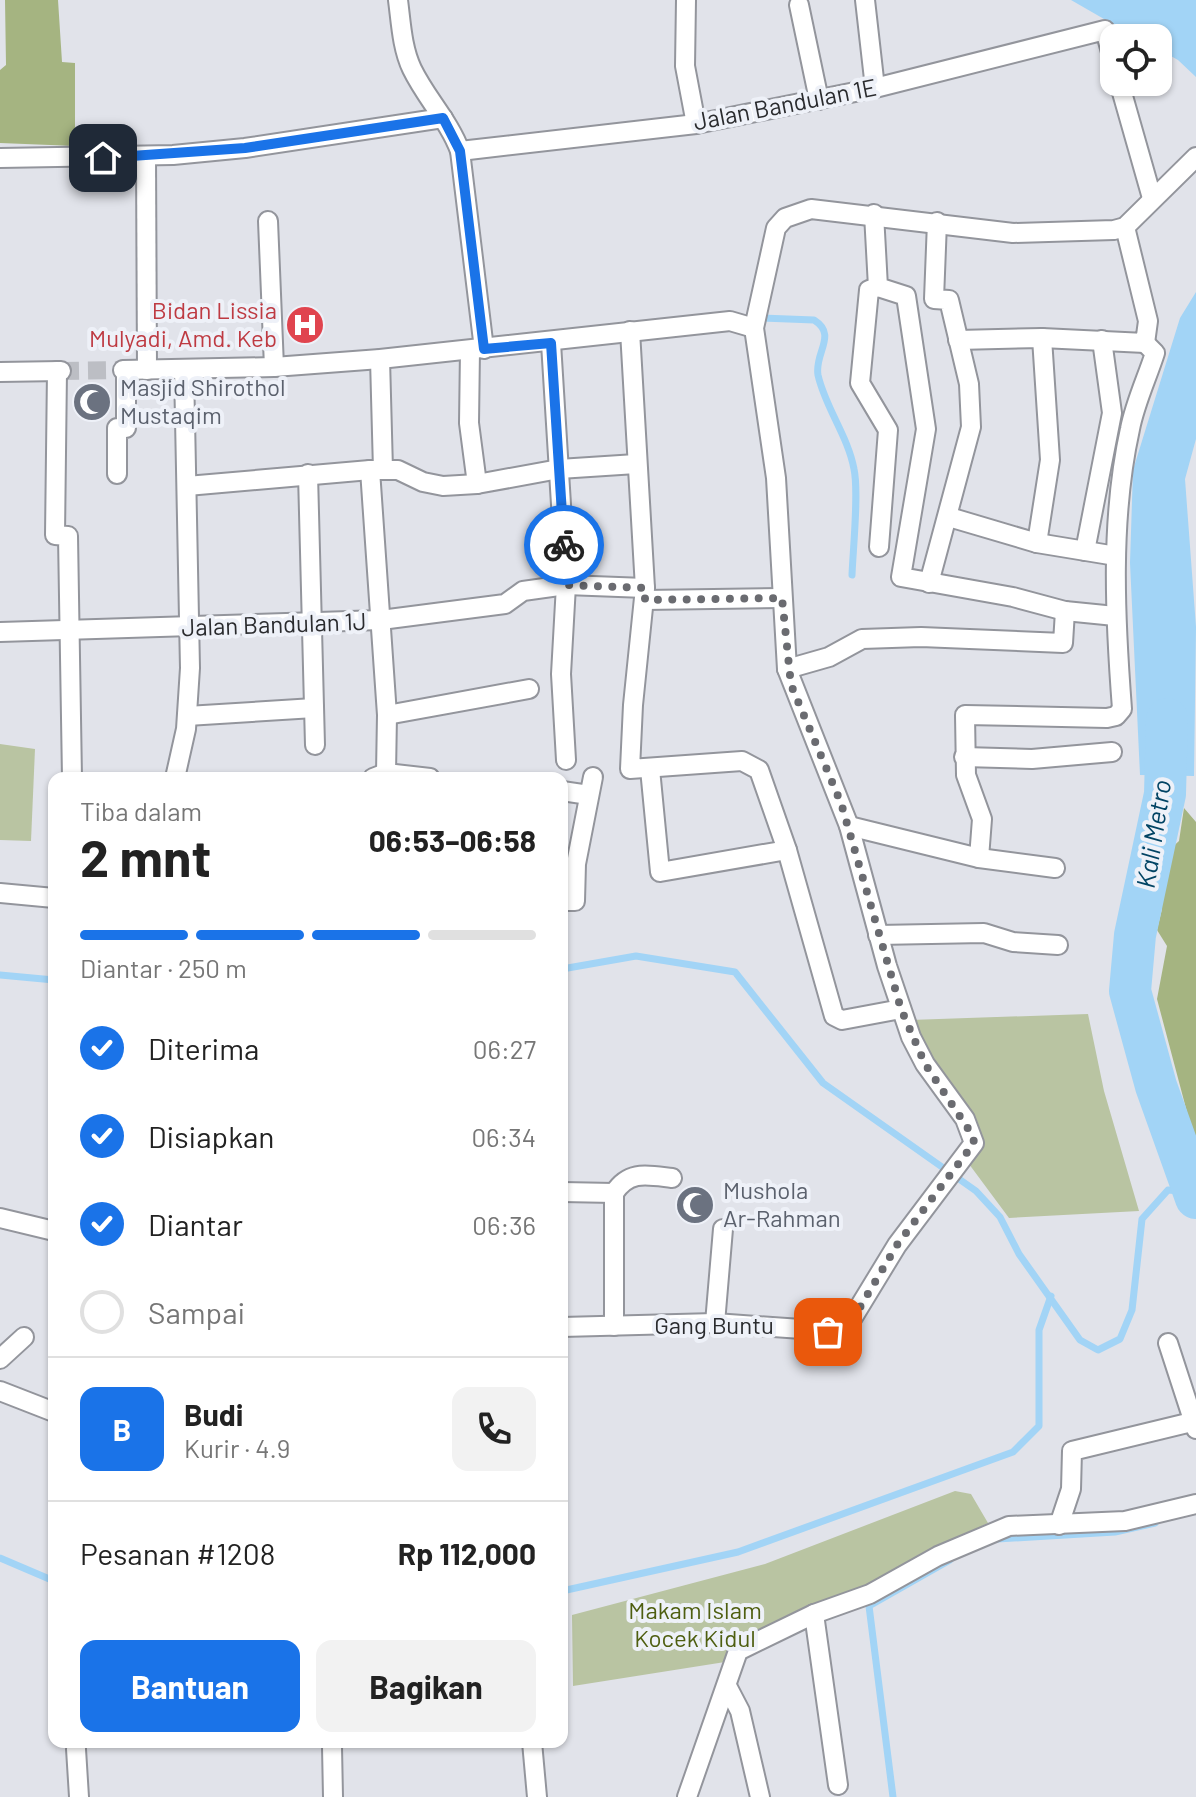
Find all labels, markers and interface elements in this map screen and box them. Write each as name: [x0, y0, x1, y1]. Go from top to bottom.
map controls: [1100, 24, 1172, 96]
button: locate: [1100, 24, 1172, 96]
street label: Jalan Bandulan 1E: [691, 72, 879, 136]
pin: [69, 124, 137, 192]
icon: home: [81, 136, 125, 180]
place label: Bidan Lissia Mulyadi, Amd. Keb: [89, 295, 277, 352]
hospital icon: Bidan Lissia Mulyadi, Amd. Keb: [284, 304, 326, 346]
place label: Masjid Shirothol Mustaqim: [120, 372, 286, 429]
mosque icon: Masjid Shirothol Mustaqim: [71, 381, 113, 423]
courier: [524, 505, 604, 585]
icon: bike: [542, 523, 586, 567]
street label: Jalan Bandulan 1J: [181, 606, 367, 641]
water label: Kali Metro: [1129, 777, 1176, 890]
text: Tiba dalam: [80, 795, 202, 826]
text: 06:53–06:58: [369, 822, 536, 858]
text: 2 mnt: [80, 825, 211, 887]
text: Diantar · 250 m: [80, 952, 247, 983]
icon: check: [80, 1026, 124, 1070]
text: Diterima: [148, 1030, 259, 1066]
text: 06:27: [473, 1033, 536, 1064]
icon: check: [80, 1114, 124, 1158]
text: Disiapkan: [148, 1118, 274, 1154]
text: 06:34: [471, 1121, 536, 1152]
place label: Mushola Ar-Rahman: [723, 1175, 841, 1232]
mosque icon: Mushola Ar-Rahman: [674, 1184, 716, 1226]
icon: check: [80, 1202, 124, 1246]
text: Diantar: [148, 1206, 243, 1242]
text: 06:36: [472, 1209, 536, 1240]
text: Sampai: [148, 1294, 245, 1330]
pin: [794, 1298, 862, 1366]
street label: Gang Buntu: [654, 1310, 774, 1339]
icon: bag: [806, 1310, 850, 1354]
button: phone: [452, 1387, 536, 1471]
text: Budi: [184, 1396, 243, 1432]
text: B: [113, 1411, 131, 1447]
text: Kurir · 4.9: [184, 1432, 290, 1463]
text: Pesanan #1208: [80, 1535, 275, 1571]
text: Rp 112,000: [398, 1535, 536, 1571]
park label: Makam Islam Kocek Kidul: [628, 1595, 762, 1652]
button: Bantuan: [80, 1640, 300, 1732]
button: Bagikan: [316, 1640, 536, 1732]

